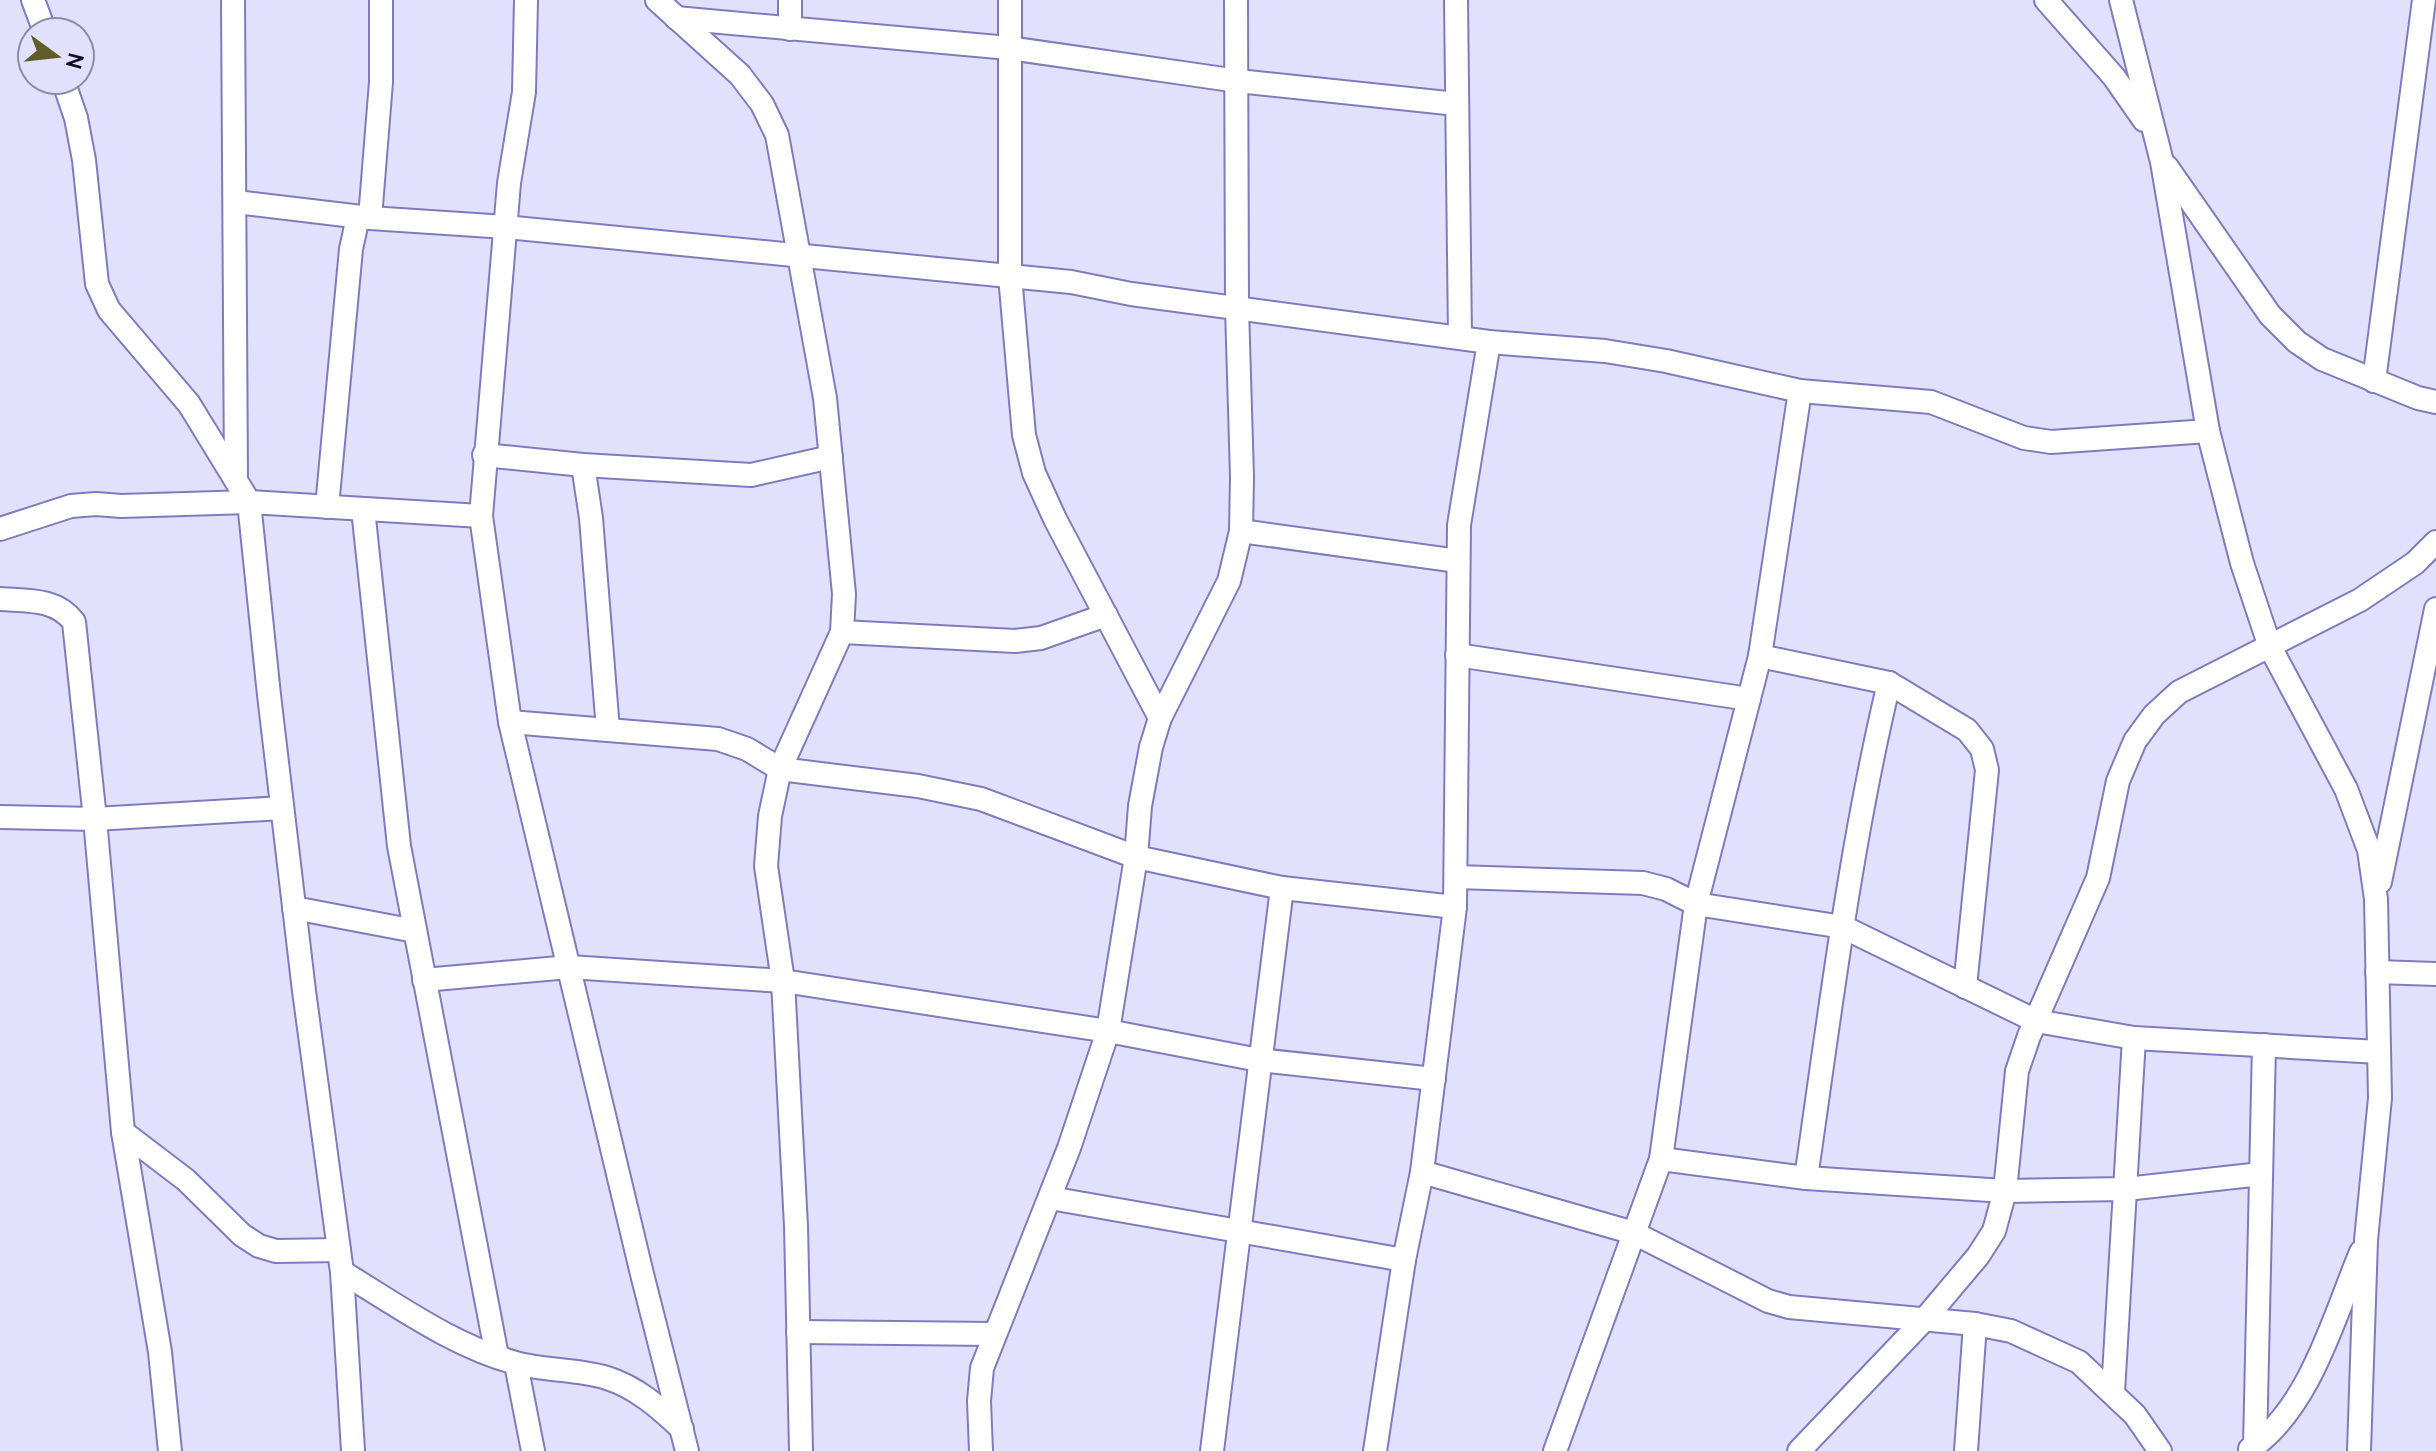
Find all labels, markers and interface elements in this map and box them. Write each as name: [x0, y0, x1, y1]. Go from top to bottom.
north arrow: [16, 16, 96, 96]
text: N: [60, 50, 90, 72]

